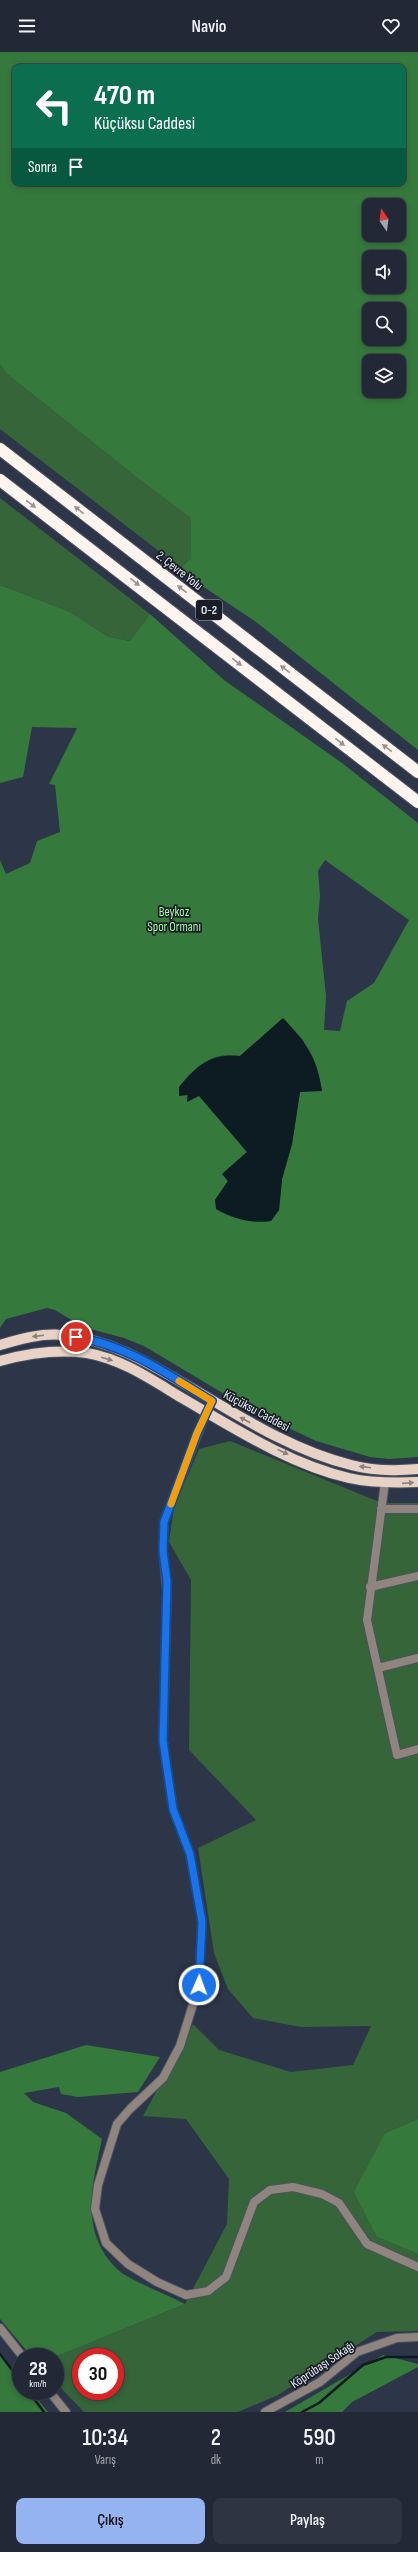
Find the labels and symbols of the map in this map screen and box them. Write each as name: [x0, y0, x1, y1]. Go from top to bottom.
north arrow: [362, 198, 406, 242]
one-way arrow: [26, 500, 37, 508]
one-way arrow: [73, 505, 84, 514]
street label: 2. Çevre Yolu: [153, 548, 206, 594]
one-way arrow: [129, 578, 140, 587]
one-way arrow: [176, 585, 187, 593]
road number: O-2: [196, 600, 222, 620]
one-way arrow: [232, 658, 243, 666]
one-way arrow: [279, 664, 290, 673]
one-way arrow: [335, 738, 346, 746]
one-way arrow: [382, 744, 393, 753]
park label: Beykoz Spor Ormanı: [147, 904, 201, 935]
pin: [59, 1320, 93, 1354]
one-way arrow: [32, 1333, 44, 1340]
one-way arrow: [101, 1356, 113, 1362]
street label: Küçüksu Caddesi: [221, 1387, 293, 1435]
one-way arrow: [239, 1416, 251, 1423]
one-way arrow: [277, 1449, 289, 1455]
one-way arrow: [359, 1464, 371, 1470]
one-way arrow: [402, 1479, 414, 1486]
position arrow: [178, 1964, 220, 2006]
street label: Köprübaşı Sokağı: [288, 2338, 358, 2392]
speed limit sign: 30: [72, 2348, 124, 2400]

